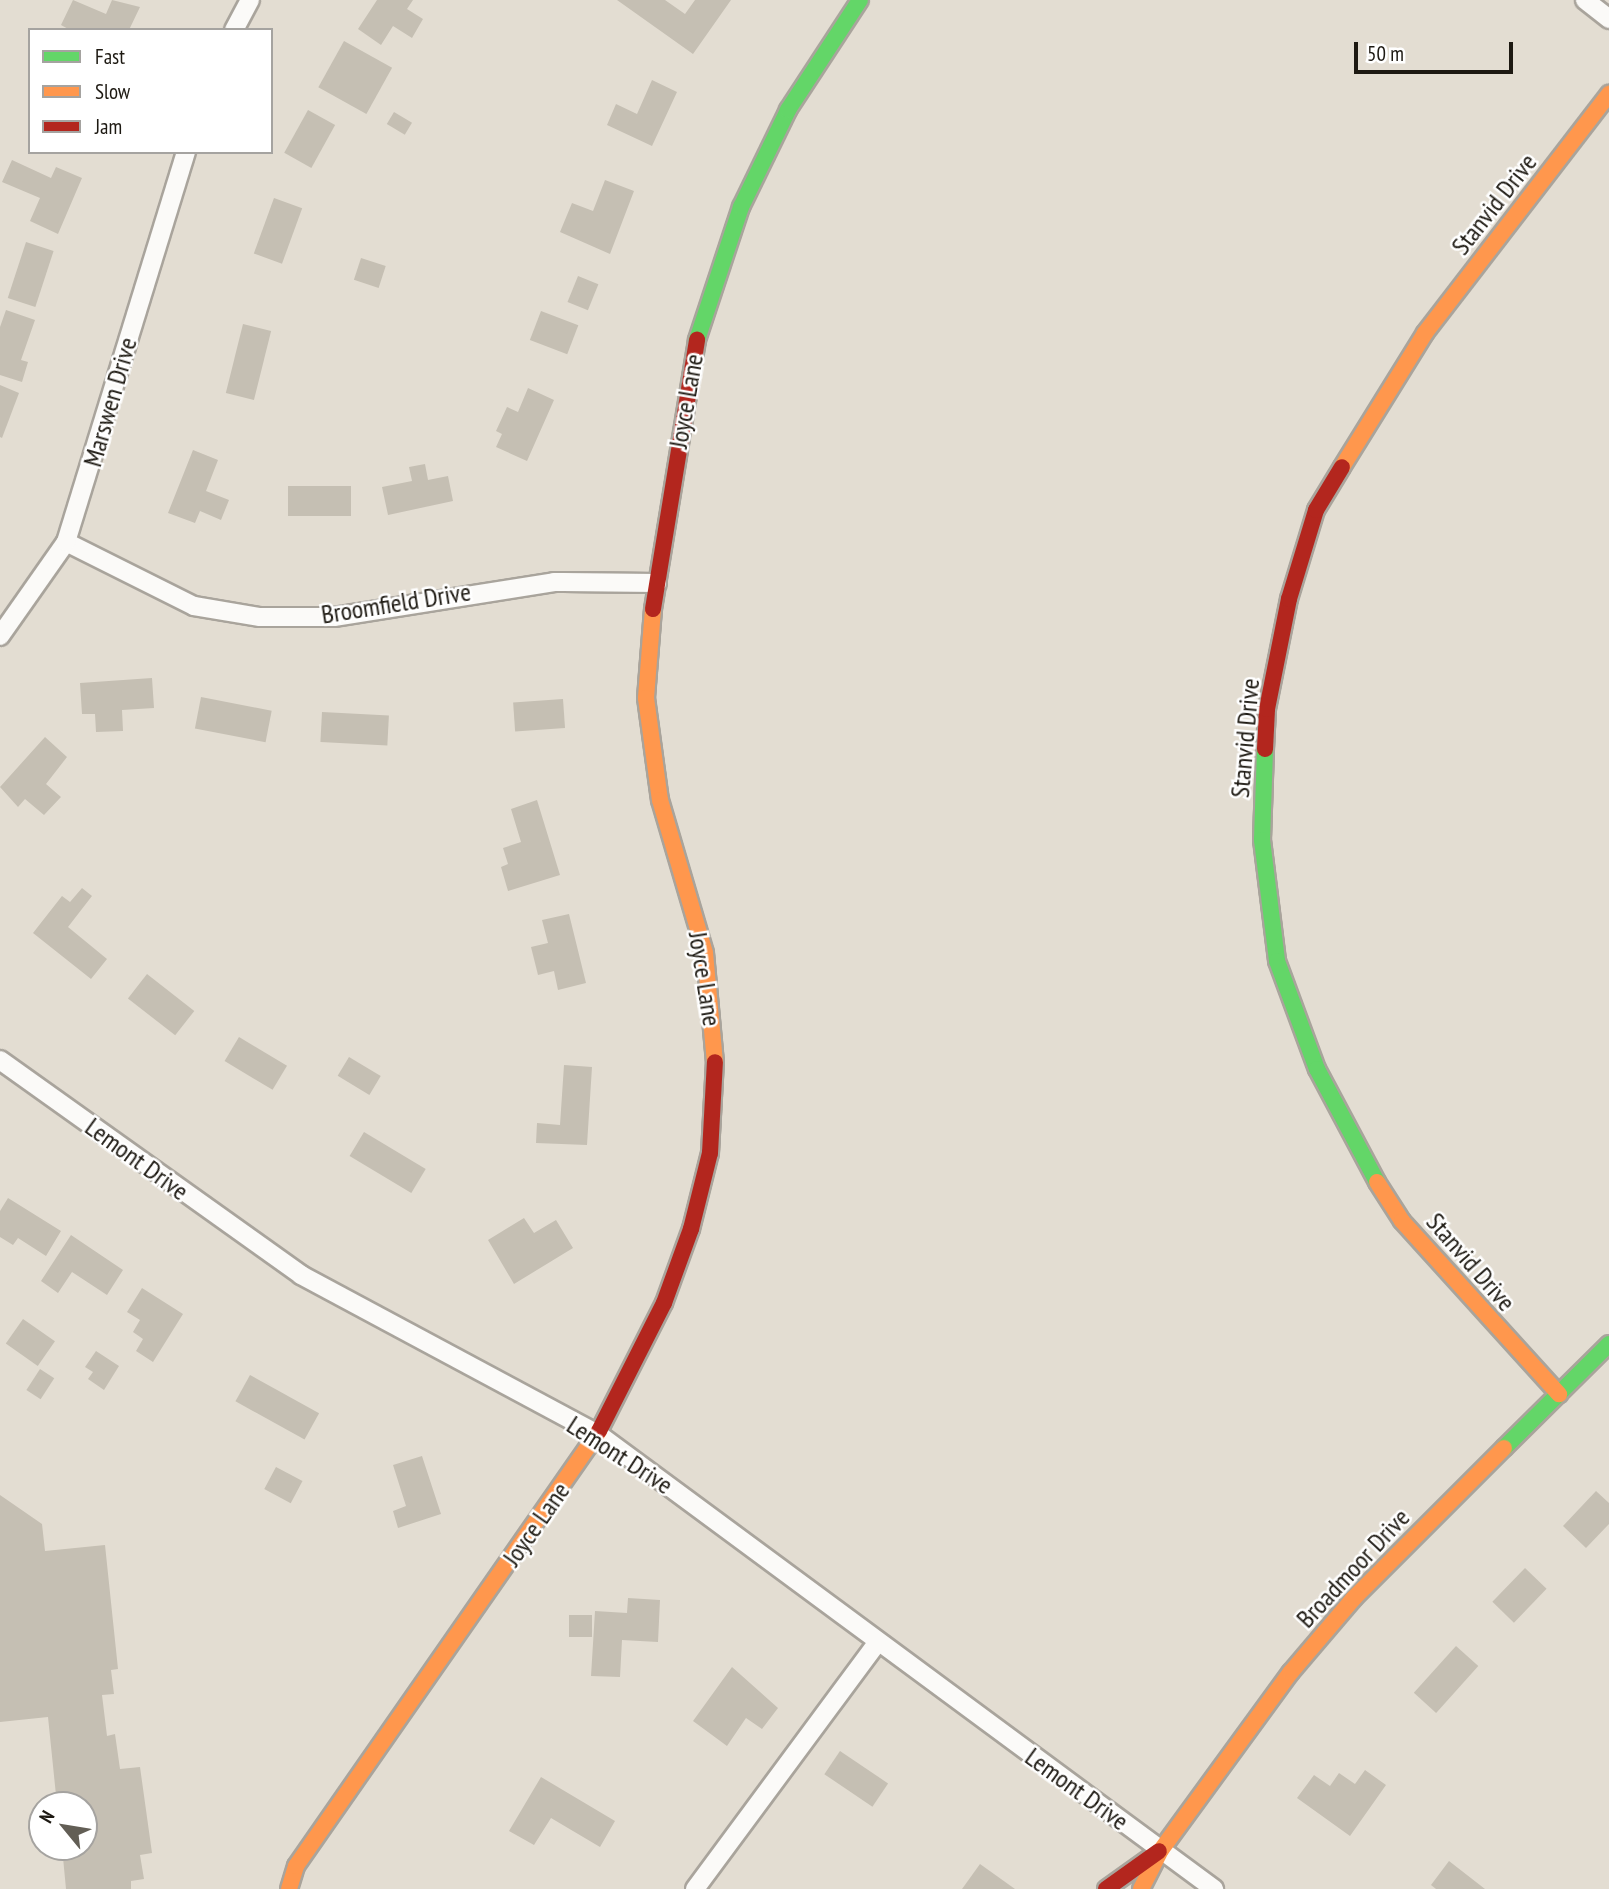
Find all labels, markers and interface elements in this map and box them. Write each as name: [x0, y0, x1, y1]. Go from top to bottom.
legend: [28, 28, 273, 154]
scale bar: [1357, 28, 1516, 72]
text: 50 m: [1367, 40, 1404, 67]
text: Fast: [95, 43, 125, 70]
text: Slow: [95, 78, 130, 105]
text: Jam: [95, 113, 122, 140]
street label: Stanvid Drive: [1445, 147, 1543, 261]
street label: Marswen Drive: [77, 334, 143, 470]
street label: Joyce Lane: [662, 351, 710, 451]
street label: Broomfield Drive: [319, 576, 473, 630]
street label: Stanvid Drive: [1224, 677, 1266, 799]
street label: Joyce Lane: [682, 930, 728, 1028]
street label: Lemont Drive: [79, 1111, 195, 1207]
street label: Stanvid Drive: [1420, 1207, 1522, 1317]
street label: Lemont Drive: [561, 1409, 679, 1501]
street label: Joyce Lane: [496, 1476, 576, 1572]
street label: Broadmoor Drive: [1290, 1502, 1416, 1634]
street label: Lemont Drive: [1019, 1741, 1135, 1837]
north arrow: [28, 1791, 98, 1861]
text: N: [34, 1806, 60, 1827]

